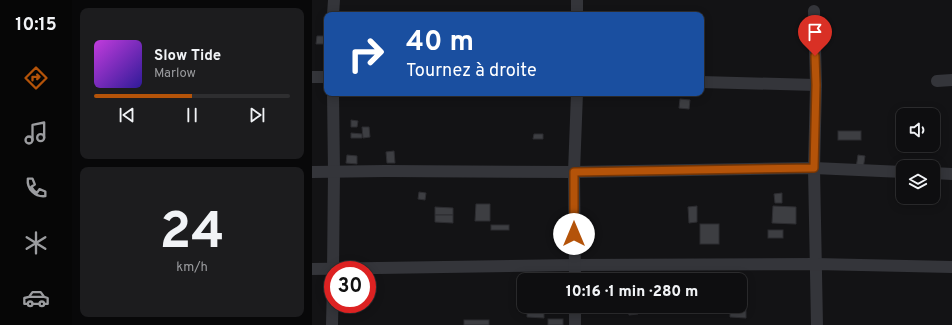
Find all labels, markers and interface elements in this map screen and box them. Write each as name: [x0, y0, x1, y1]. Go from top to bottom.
text: 10:15: [15, 14, 57, 37]
pin: [798, 15, 832, 56]
icon: arrive: [804, 21, 826, 43]
text: 40 m: [406, 25, 474, 61]
icon: right: [340, 28, 392, 80]
text: Slow Tide: [154, 47, 221, 66]
text: Tournez à droite: [406, 60, 537, 83]
icon: directions: [22, 64, 50, 92]
text: Marlow: [154, 66, 196, 82]
icon: previous: [116, 104, 138, 126]
icon: pause: [181, 104, 203, 126]
icon: next: [246, 104, 268, 126]
map controls: [896, 108, 940, 204]
button: sound: [896, 108, 940, 152]
icon: music: [22, 119, 50, 147]
button: layers: [896, 160, 940, 204]
icon: phone: [22, 174, 50, 202]
text: 24: [159, 201, 225, 267]
position arrow: [553, 213, 595, 255]
icon: climate: [22, 229, 50, 257]
text: km/h: [176, 260, 208, 276]
speed limit sign: 30: [324, 261, 376, 313]
text: 10:16 · 1 min · 280 m: [566, 283, 698, 302]
icon: car: [22, 284, 50, 312]

